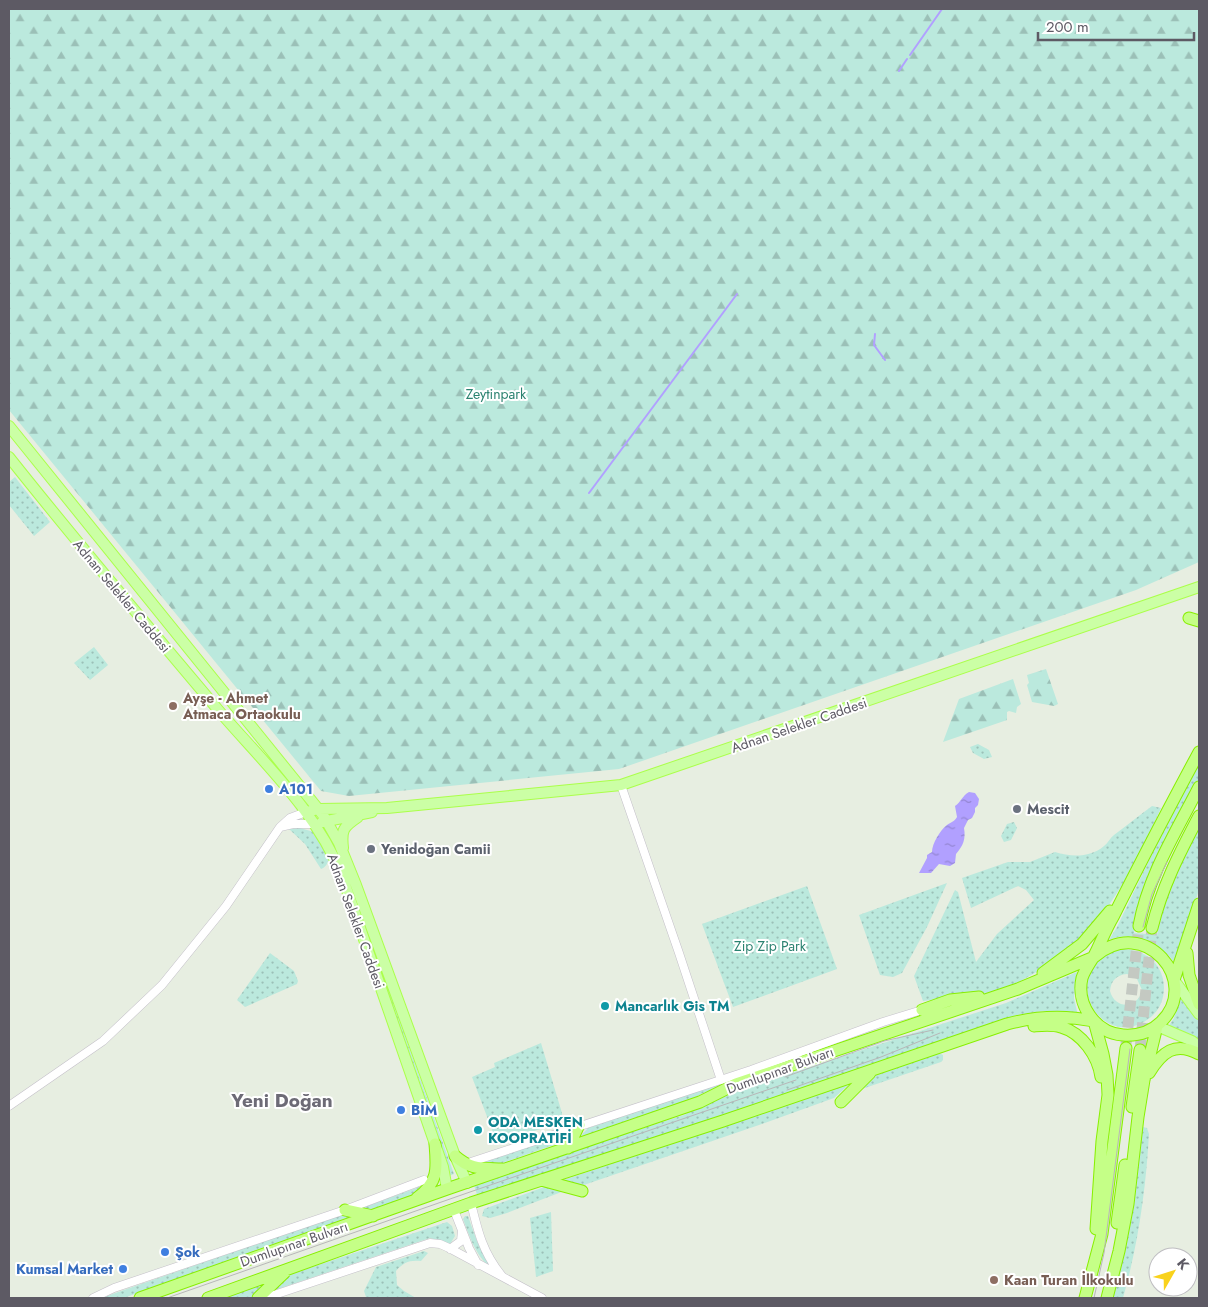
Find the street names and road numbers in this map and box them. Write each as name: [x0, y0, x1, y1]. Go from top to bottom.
street label: Adnan Selekler Caddesi: [69, 535, 175, 657]
street label: Adnan Selekler Caddesi: [728, 692, 870, 758]
street label: Adnan Selekler Caddesi: [322, 851, 390, 991]
street label: Dumlupınar Bulvarı: [724, 1041, 836, 1099]
street label: Dumlupınar Bulvarı: [237, 1216, 351, 1272]

